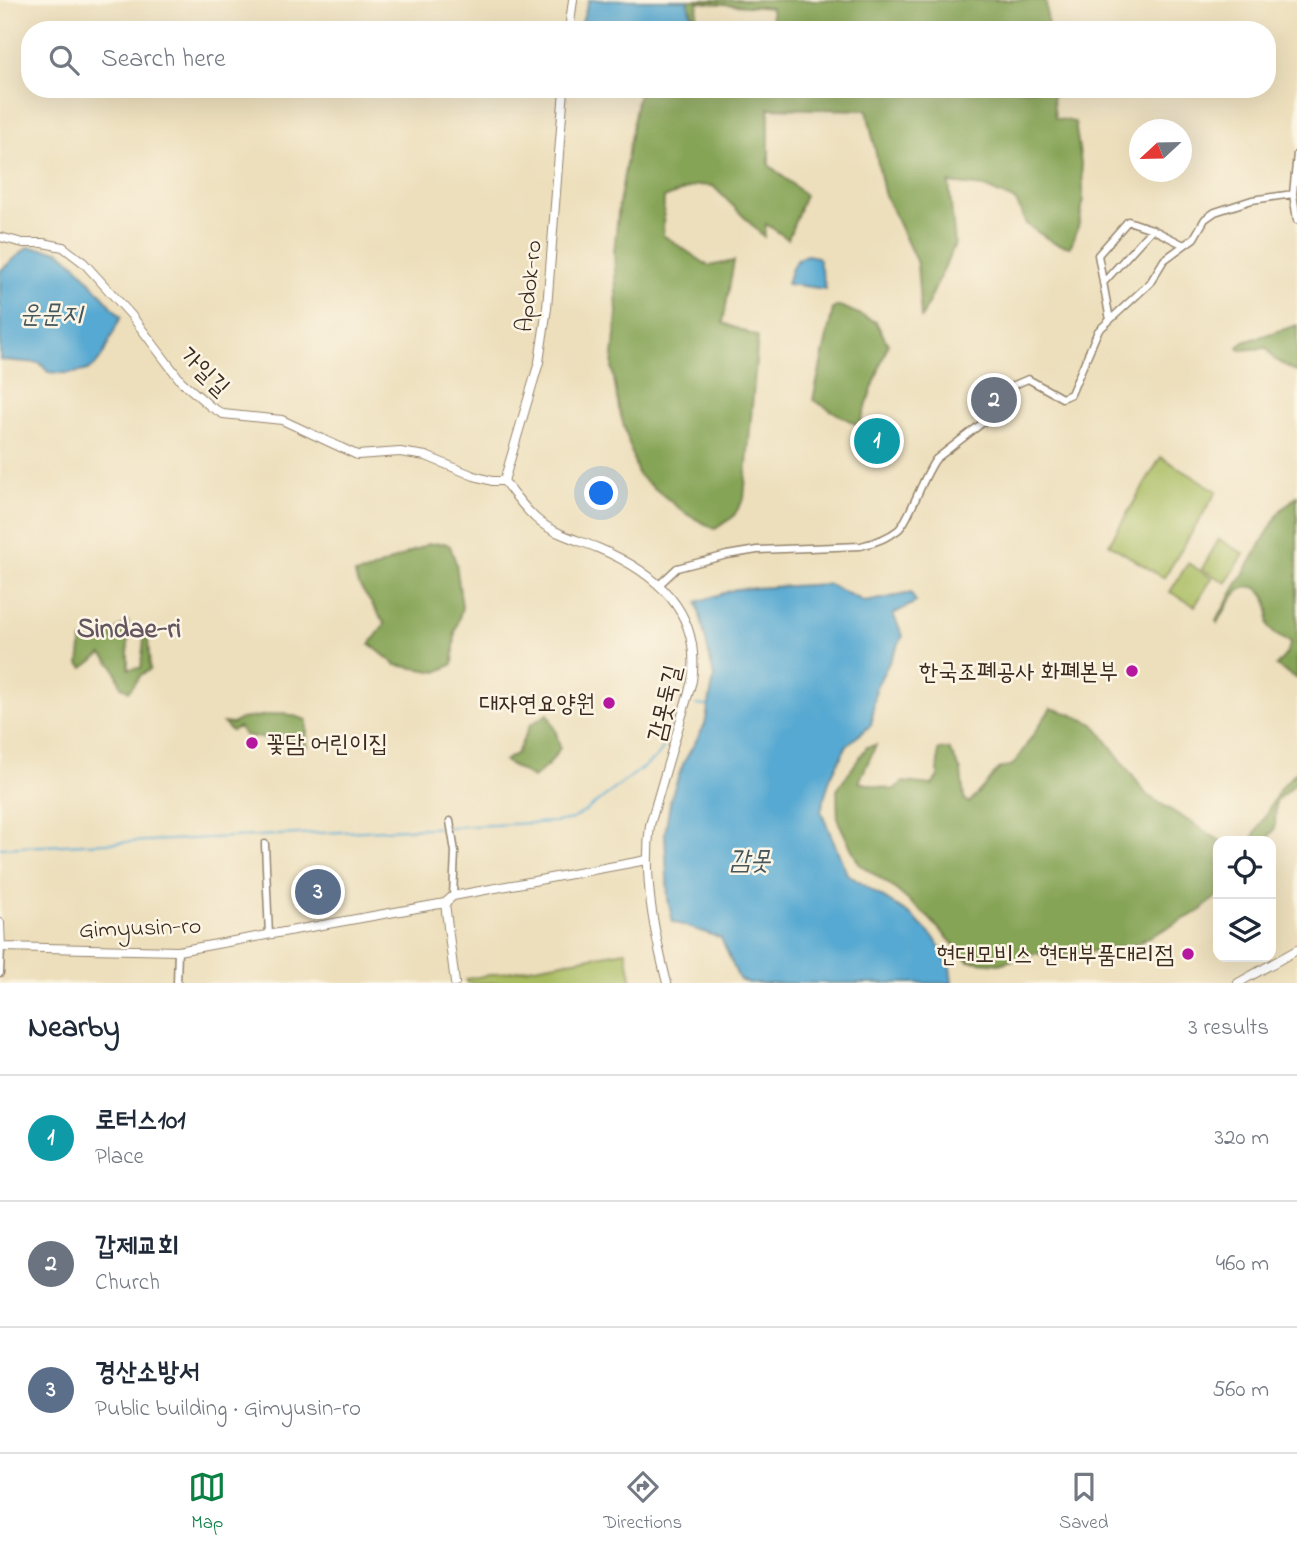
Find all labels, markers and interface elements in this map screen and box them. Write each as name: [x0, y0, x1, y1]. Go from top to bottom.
search box: [21, 21, 1276, 98]
icon: search: [45, 41, 83, 79]
text: Search here: [101, 41, 226, 79]
north arrow: [1129, 119, 1192, 182]
street label: Apdok-ro: [508, 238, 553, 334]
water label: 운문지: [20, 297, 85, 335]
street label: 가일길: [170, 340, 236, 406]
pin: 2: [971, 374, 1017, 426]
pin: 1: [854, 415, 900, 467]
your location: [584, 476, 618, 510]
district label: Sindae-ri: [77, 610, 181, 651]
place label: 한국조폐공사 화폐본부: [919, 656, 1118, 691]
street label: 감못둑길: [641, 662, 692, 745]
marker: 한국조폐공사 화폐본부: [1124, 663, 1140, 679]
place label: 대자연요양원: [479, 688, 595, 723]
marker: 대자연요양원: [601, 695, 617, 711]
place label: 꽃담 어린이집: [266, 728, 388, 763]
marker: 꽃담 어린이집: [244, 735, 260, 751]
map controls: [1213, 836, 1276, 962]
button: locate: [1213, 836, 1276, 899]
water label: 감못: [729, 843, 772, 881]
pin: 3: [295, 866, 341, 918]
button: layers: [1213, 899, 1276, 962]
street label: Gimyusin-ro: [78, 910, 202, 950]
place label: 현대모비스 현대부품대리점: [936, 939, 1174, 974]
marker: 현대모비스 현대부품대리점: [1180, 946, 1196, 962]
text: Nearby: [28, 1007, 120, 1051]
text: 3 results: [1188, 1012, 1269, 1045]
text: 로터스101: [95, 1103, 186, 1141]
text: 1: [47, 1122, 55, 1155]
text: 320 m: [1215, 1122, 1269, 1155]
text: Place: [95, 1141, 144, 1174]
text: 갑제교회: [95, 1229, 179, 1267]
text: 2: [45, 1248, 57, 1281]
text: 460 m: [1216, 1248, 1269, 1281]
text: Church: [95, 1267, 160, 1300]
text: 경산소방서: [95, 1355, 200, 1393]
text: 3: [46, 1374, 56, 1407]
text: 560 m: [1212, 1374, 1269, 1407]
text: Public building · Gimyusin-ro: [95, 1393, 361, 1426]
tab: Map: [188, 1468, 226, 1537]
tab: Directions: [603, 1468, 682, 1537]
tab: Saved: [1059, 1468, 1109, 1537]

